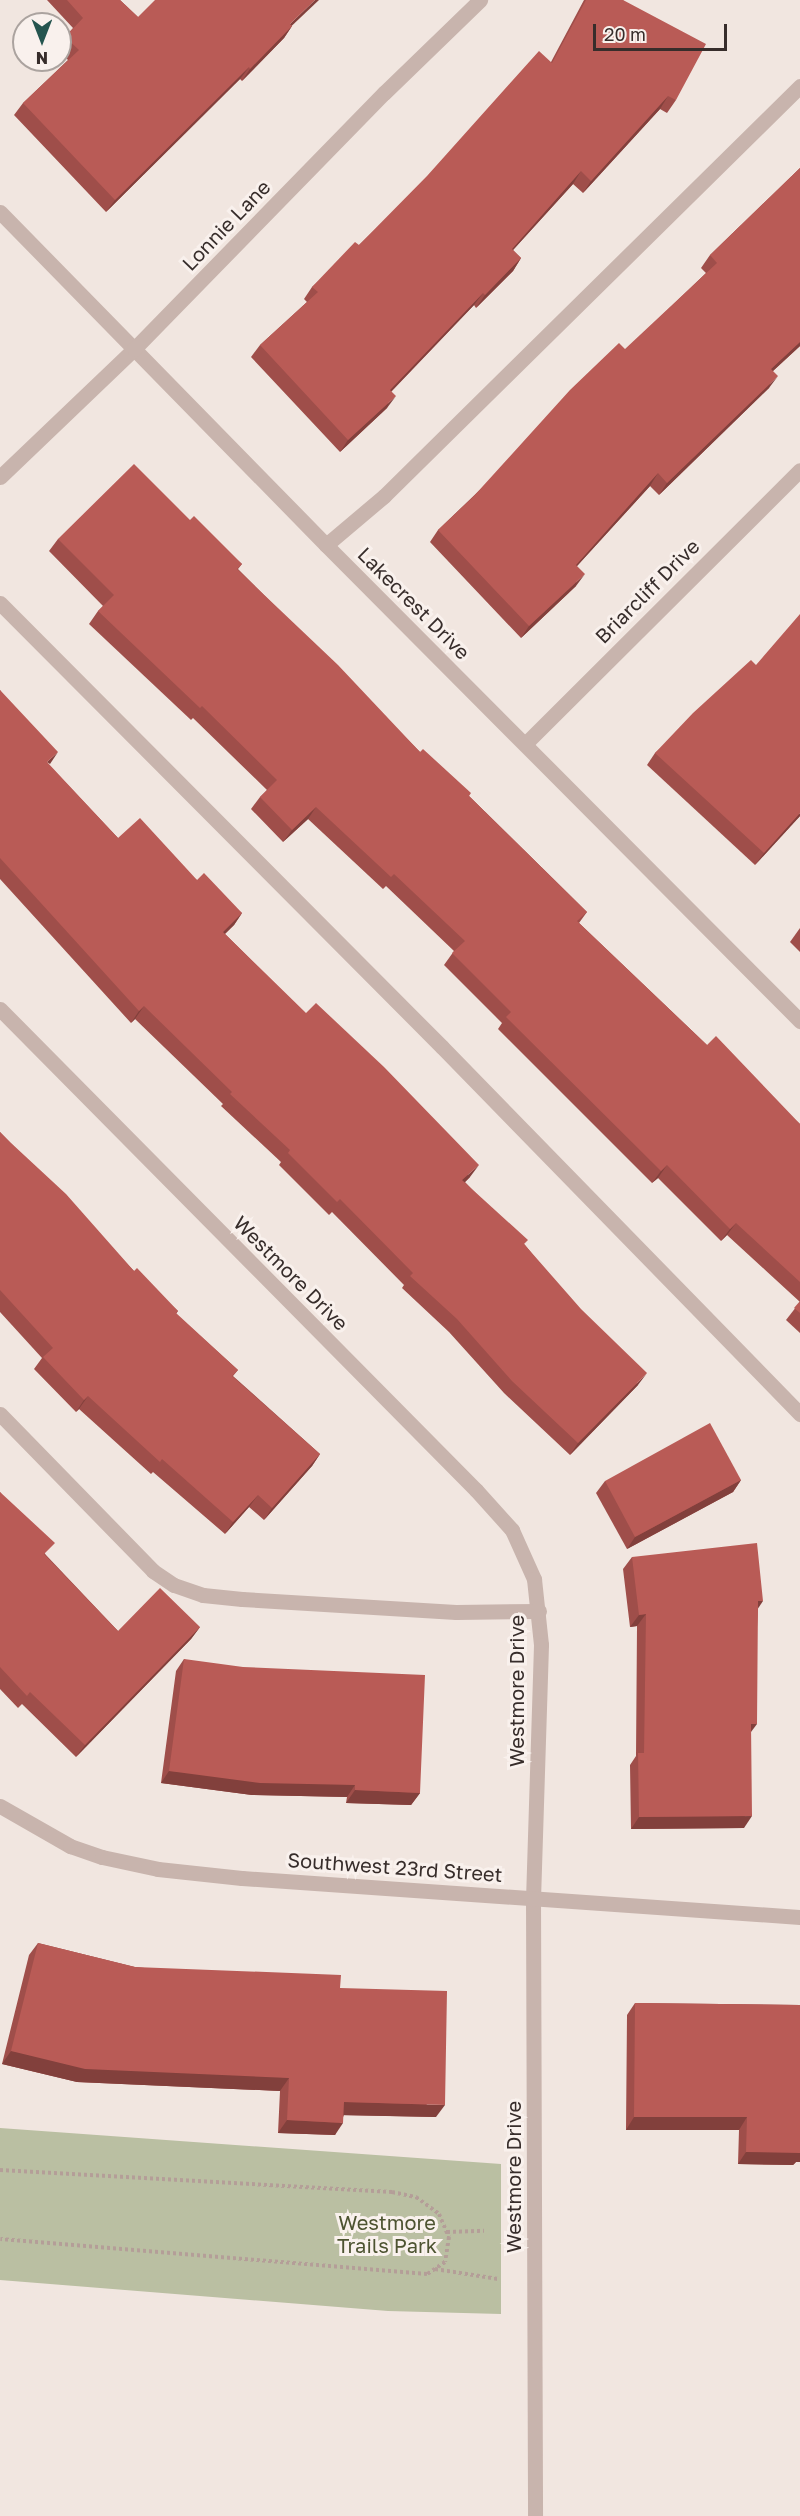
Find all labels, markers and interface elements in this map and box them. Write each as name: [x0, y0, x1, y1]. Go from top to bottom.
north arrow: [12, 12, 72, 72]
scale bar: [596, 12, 730, 50]
text: 20 m: [604, 23, 646, 45]
text: N: [36, 48, 48, 68]
street label: Lonnie Lane: [177, 175, 275, 275]
street label: Briarcliff Drive: [590, 534, 704, 648]
street label: Lakecrest Drive: [353, 542, 475, 664]
street label: Westmore Drive: [229, 1211, 353, 1335]
street label: Westmore Drive: [504, 1615, 528, 1767]
street label: Southwest 23rd Street: [287, 1848, 503, 1886]
street label: Westmore Drive: [501, 2101, 525, 2253]
park label: Westmore Trails Park: [337, 2210, 437, 2257]

